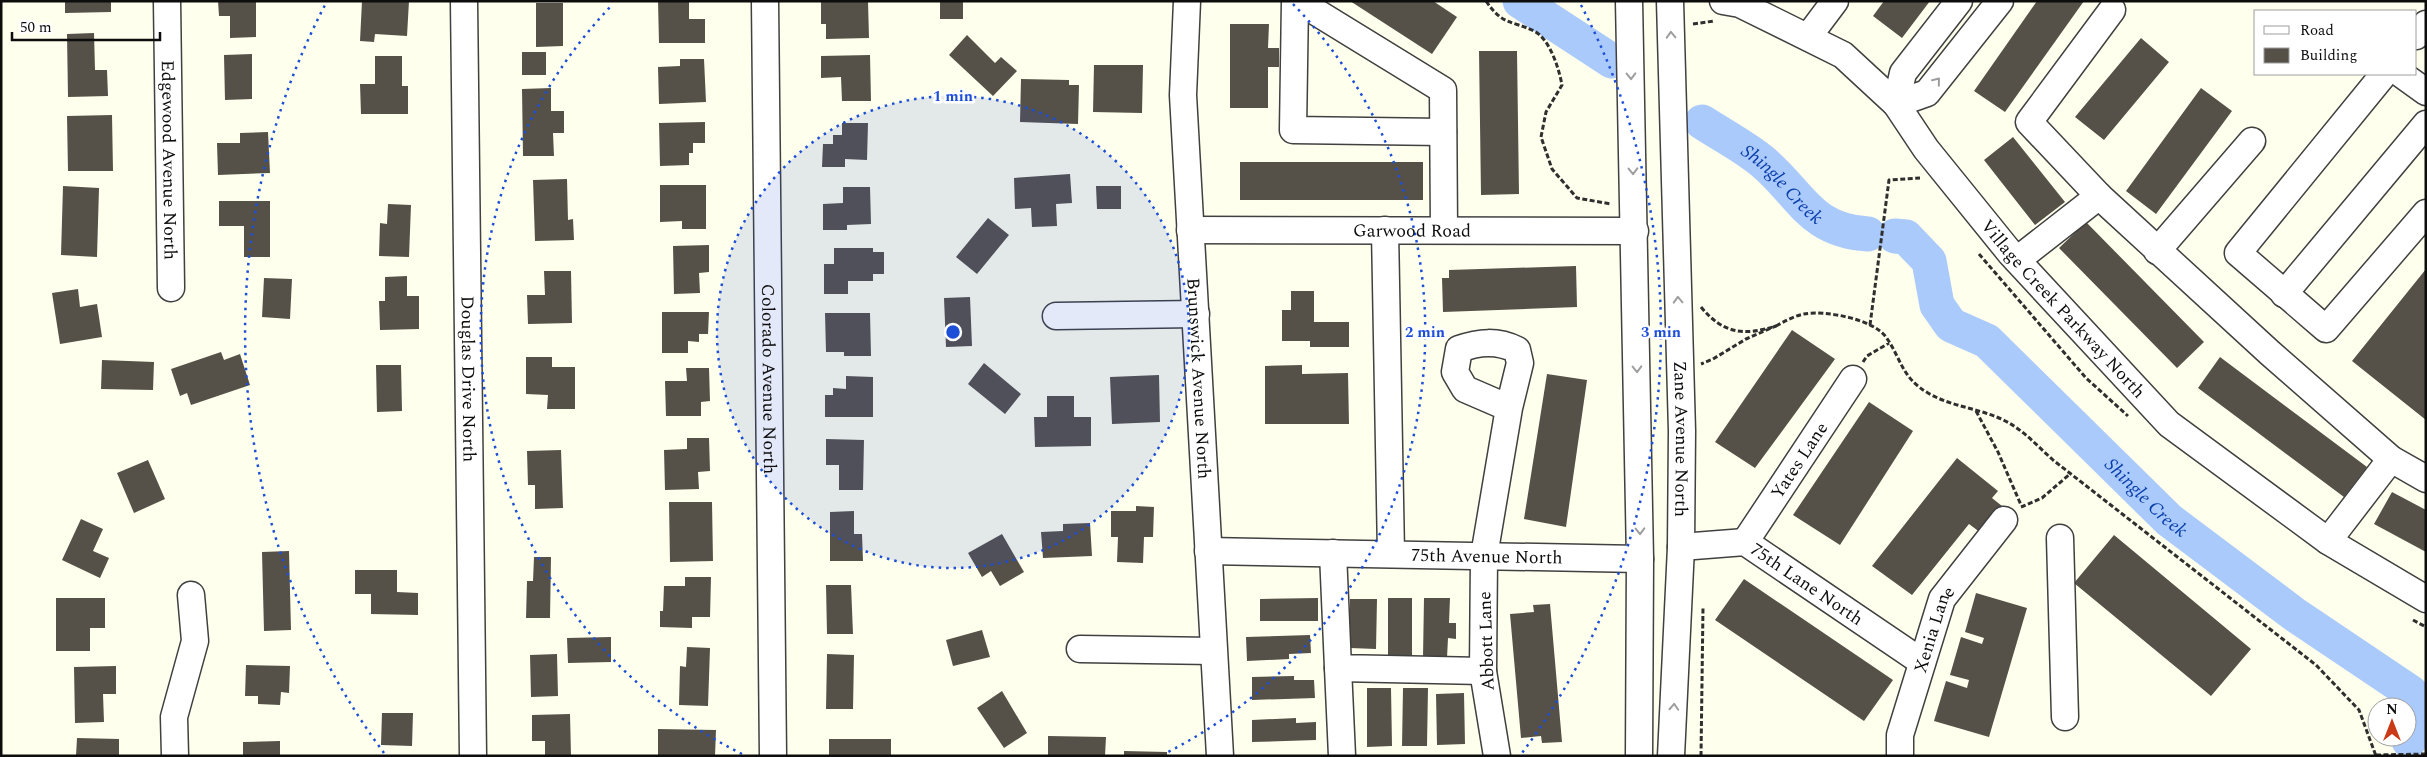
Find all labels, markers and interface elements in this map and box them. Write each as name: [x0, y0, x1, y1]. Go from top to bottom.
scale bar: [12, 10, 160, 42]
legend: [2254, 10, 2417, 75]
text: 50 m: [20, 16, 52, 39]
text: Road: [2300, 19, 2334, 42]
one-way arrow: [1666, 31, 1676, 38]
text: Building: [2300, 44, 2357, 67]
street label: Edgewood Avenue North: [154, 60, 184, 260]
one-way arrow: [1626, 73, 1636, 81]
one-way arrow: [1932, 78, 1940, 87]
text: 1 min: [933, 85, 973, 108]
water label: Shingle Creek: [1735, 137, 1829, 232]
one-way arrow: [1628, 168, 1638, 176]
street label: Village Creek Parkway North: [1974, 213, 2152, 405]
street label: Garwood Road: [1353, 217, 1471, 245]
street label: Brunswick Avenue North: [1179, 277, 1217, 480]
street label: Colorado Avenue North: [754, 284, 783, 474]
street label: Douglas Drive North: [454, 296, 482, 462]
one-way arrow: [1673, 296, 1683, 304]
text: 2 min: [1405, 321, 1445, 344]
text: 3 min: [1641, 321, 1681, 344]
centre of rings: [944, 323, 962, 341]
street label: Zane Avenue North: [1666, 360, 1695, 517]
one-way arrow: [1632, 365, 1642, 373]
street label: Yates Lane: [1764, 417, 1835, 504]
water label: Shingle Creek: [2097, 451, 2193, 545]
one-way arrow: [1635, 528, 1645, 535]
street label: 75th Lane North: [1745, 536, 1869, 632]
street label: 75th Avenue North: [1411, 542, 1563, 572]
street label: Xenia Lane: [1907, 580, 1962, 676]
street label: Abbott Lane: [1471, 591, 1502, 691]
north arrow: [2367, 697, 2417, 747]
text: N: [2386, 699, 2398, 720]
one-way arrow: [1668, 703, 1679, 711]

